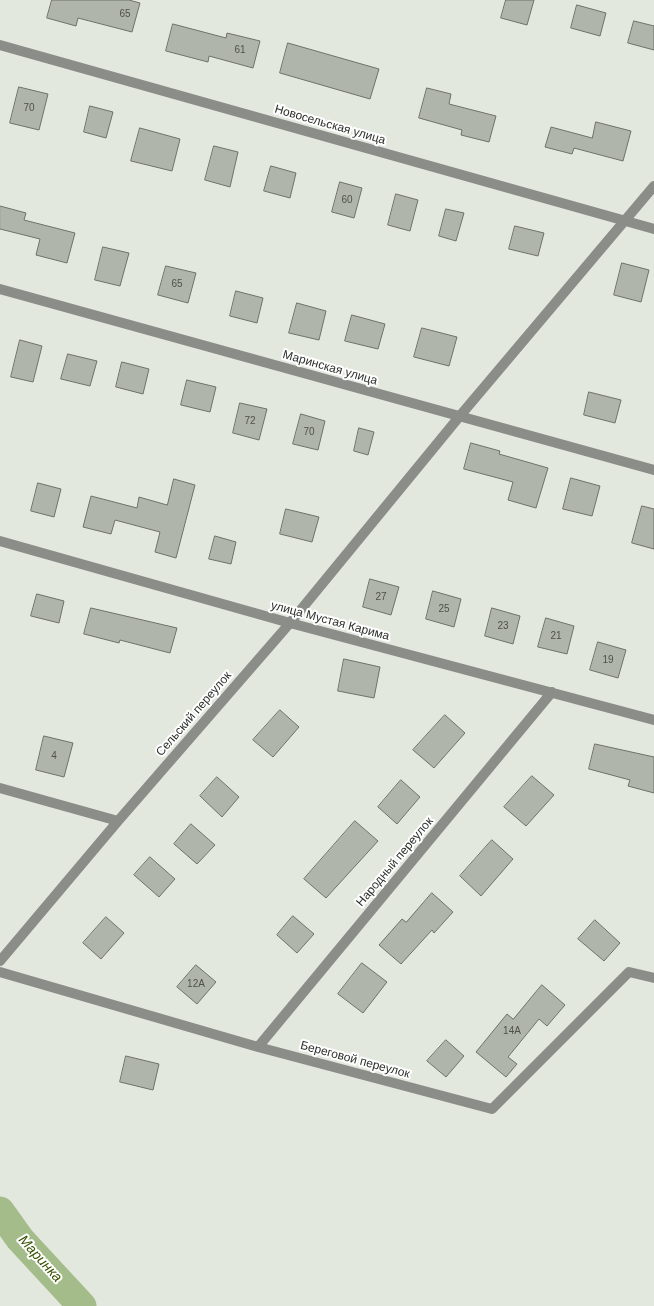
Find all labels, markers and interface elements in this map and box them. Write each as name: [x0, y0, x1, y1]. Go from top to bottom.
house number: 65: [119, 8, 131, 20]
house number: 61: [234, 44, 246, 56]
house number: 70: [23, 102, 35, 114]
street label: Новосельская улица: [273, 102, 387, 148]
house number: 60: [341, 194, 353, 206]
house number: 65: [171, 278, 183, 290]
street label: Маринская улица: [281, 348, 379, 388]
house number: 72: [244, 415, 256, 427]
house number: 70: [303, 426, 315, 438]
house number: 27: [375, 591, 387, 603]
street label: улица Мустая Карима: [269, 598, 391, 644]
house number: 25: [438, 603, 450, 615]
house number: 23: [497, 620, 509, 632]
house number: 21: [550, 630, 562, 642]
house number: 19: [602, 654, 614, 666]
street label: Сельский переулок: [153, 669, 235, 759]
house number: 4: [51, 750, 57, 762]
street label: Народный переулок: [354, 815, 436, 909]
house number: 12А: [187, 978, 205, 990]
house number: 14А: [503, 1025, 521, 1037]
street label: Береговой переулок: [299, 1038, 411, 1082]
water label: Маринка: [15, 1232, 65, 1286]

